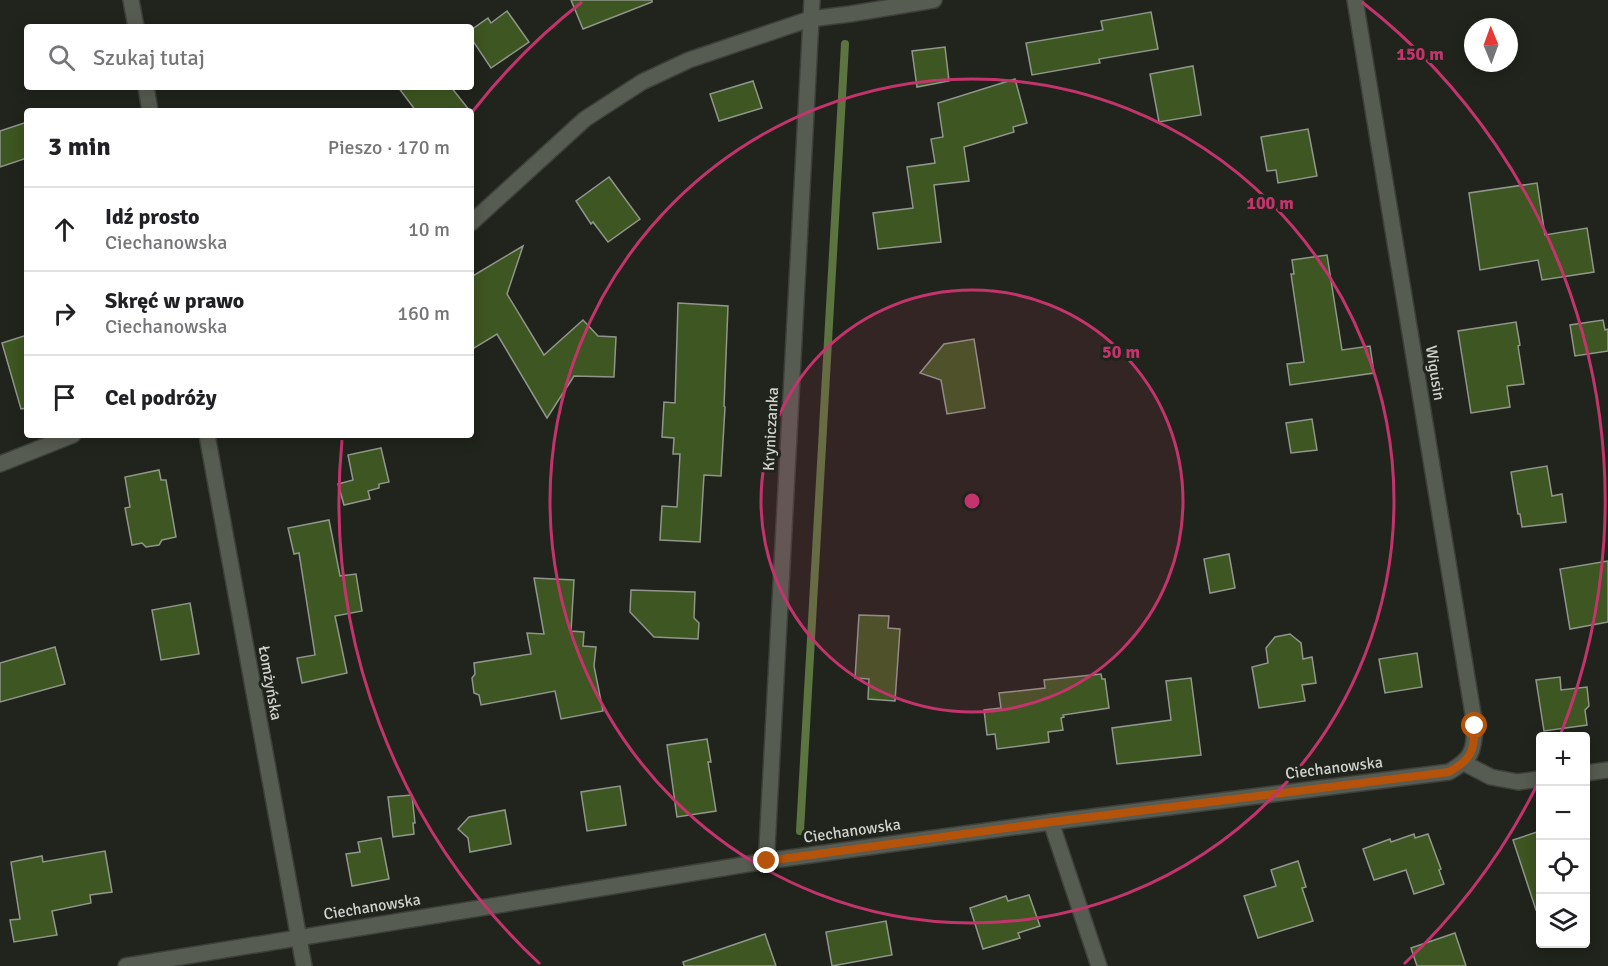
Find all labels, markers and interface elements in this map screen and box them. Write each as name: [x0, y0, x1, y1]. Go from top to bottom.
north arrow: [1464, 18, 1518, 72]
search box: [24, 24, 474, 90]
icon: search: [45, 41, 78, 74]
text: 150 m: [1396, 43, 1444, 65]
text: Szukaj tutaj: [93, 44, 205, 71]
text: 3 min: [48, 131, 111, 163]
text: Pieszo · 170 m: [328, 135, 450, 160]
text: 100 m: [1246, 192, 1294, 214]
text: Idź prosto: [105, 203, 200, 230]
icon: ahead: [48, 213, 81, 246]
text: 10 m: [408, 217, 450, 242]
text: Ciechanowska: [105, 230, 227, 255]
text: Skręć w prawo: [105, 287, 244, 314]
icon: right: [48, 297, 81, 330]
text: 160 m: [397, 301, 450, 326]
text: Ciechanowska: [105, 314, 227, 339]
text: 50 m: [1102, 341, 1140, 363]
street label: Wigusin: [1421, 344, 1449, 402]
icon: arrive: [48, 381, 81, 414]
text: Cel podróży: [105, 384, 217, 411]
street label: Kryniczanka: [759, 387, 783, 471]
centre of rings: [962, 491, 982, 511]
street label: Łomżyńska: [254, 644, 286, 722]
route start: [1461, 712, 1487, 738]
map controls: [1536, 732, 1590, 948]
button: +: [1536, 732, 1590, 786]
street label: Ciechanowska: [1284, 752, 1384, 784]
button: −: [1536, 786, 1590, 840]
street label: Ciechanowska: [802, 814, 902, 848]
button: locate: [1536, 840, 1590, 894]
route end: [753, 847, 779, 873]
street label: Ciechanowska: [322, 889, 422, 925]
button: layers: [1536, 894, 1590, 948]

